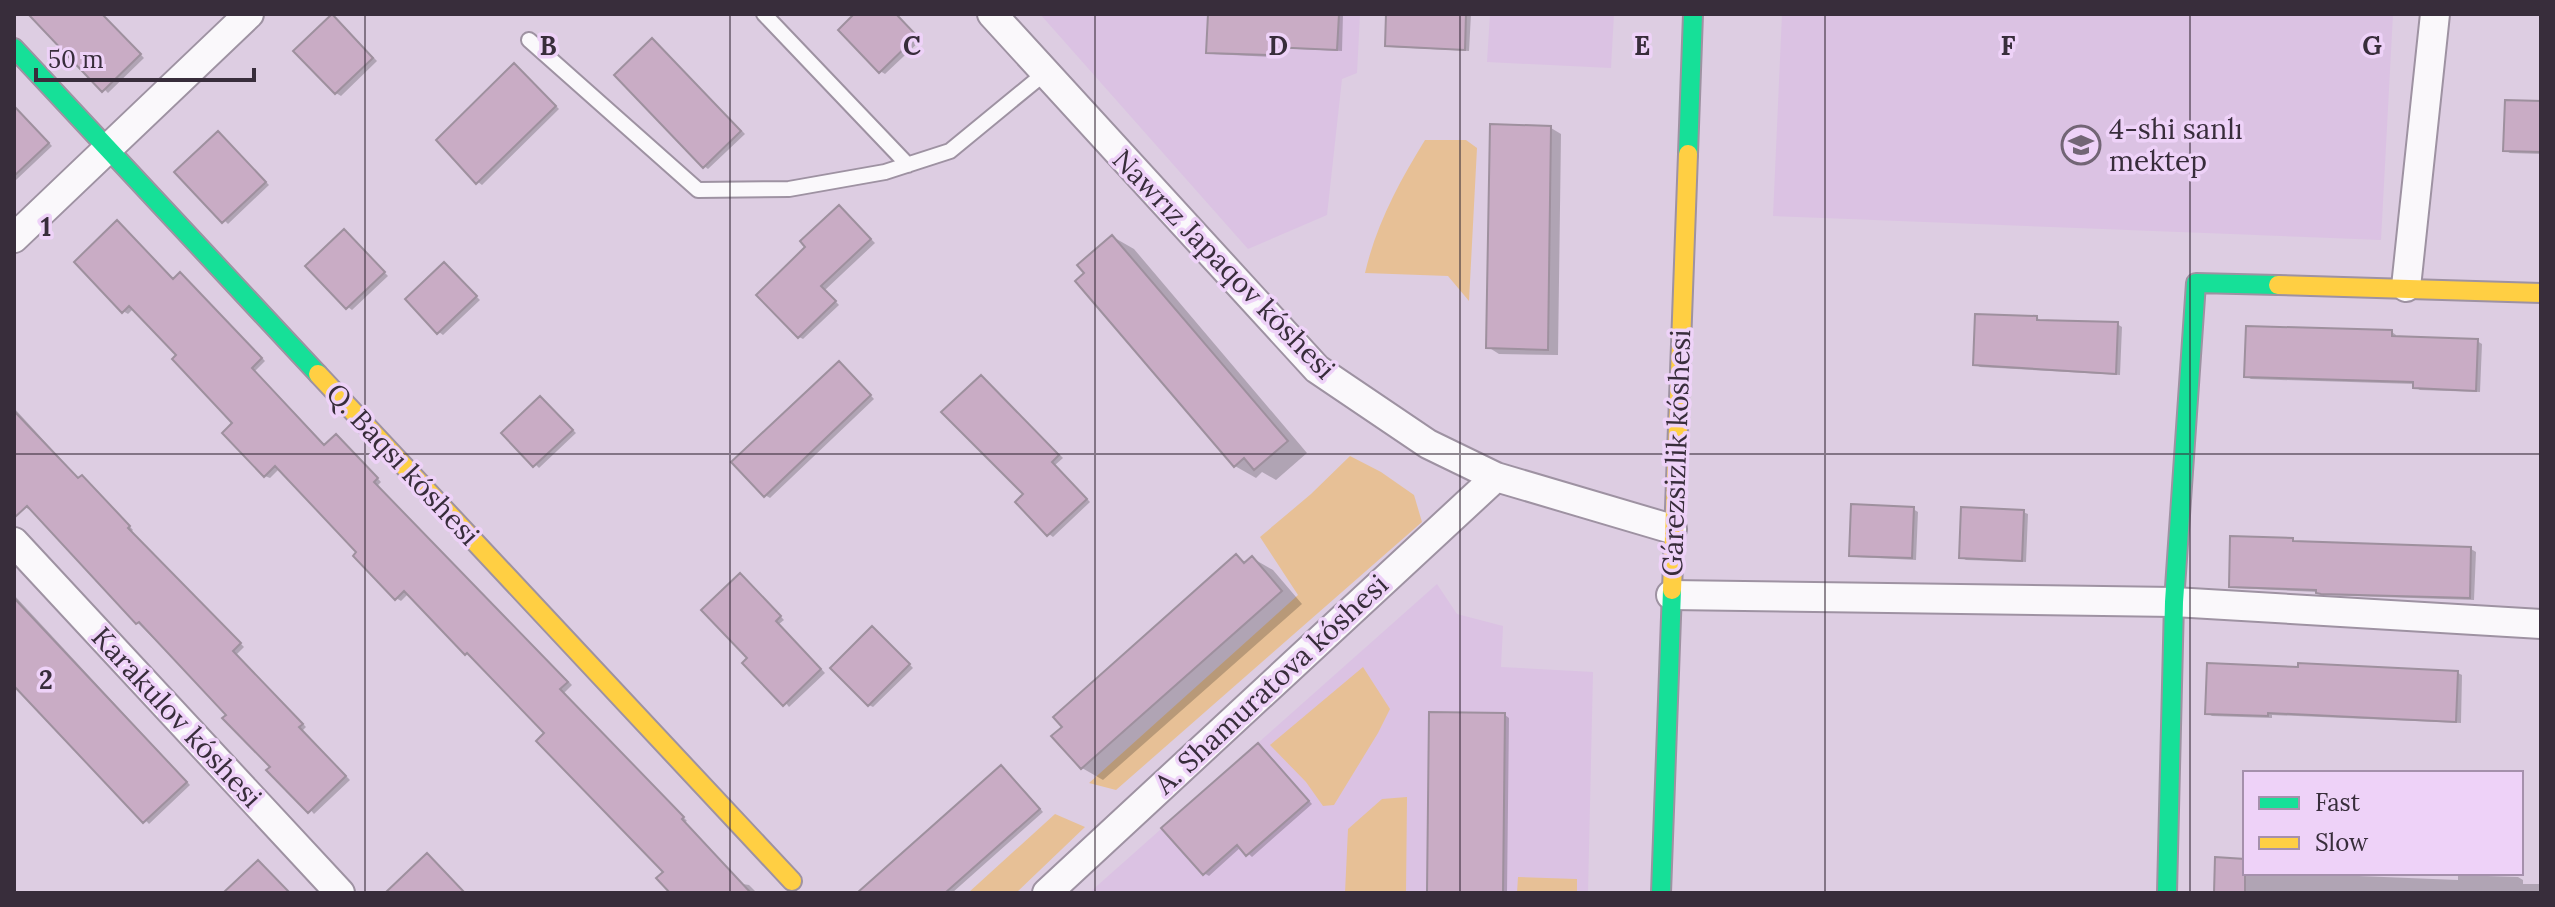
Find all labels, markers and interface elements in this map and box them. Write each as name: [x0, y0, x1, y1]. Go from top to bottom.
text: B: [539, 29, 557, 62]
text: C: [903, 29, 921, 62]
text: D: [1268, 29, 1288, 62]
text: E: [1634, 29, 1650, 62]
text: F: [2001, 29, 2016, 62]
text: G: [2362, 29, 2382, 62]
scale bar: [36, 32, 254, 82]
text: 50 m: [48, 44, 104, 75]
place label: 4-shi sanlı mektep: [2109, 111, 2243, 179]
school or university icon: 4-shi sanlı mektep: [2060, 124, 2102, 166]
street label: Nawrız Japaqov kóshesi: [1105, 142, 1343, 386]
text: 1: [41, 210, 51, 243]
street label: Gárezsizlik kóshesi: [1654, 329, 1698, 577]
street label: Q. Baqsı kóshesi: [319, 375, 487, 553]
street label: A. Shamuratova kóshesi: [1146, 566, 1395, 802]
street label: Karakulov kóshesi: [84, 619, 270, 815]
text: 2: [39, 663, 53, 696]
legend: [2243, 771, 2523, 875]
text: Fast: [2315, 787, 2361, 818]
text: Slow: [2315, 827, 2369, 858]

